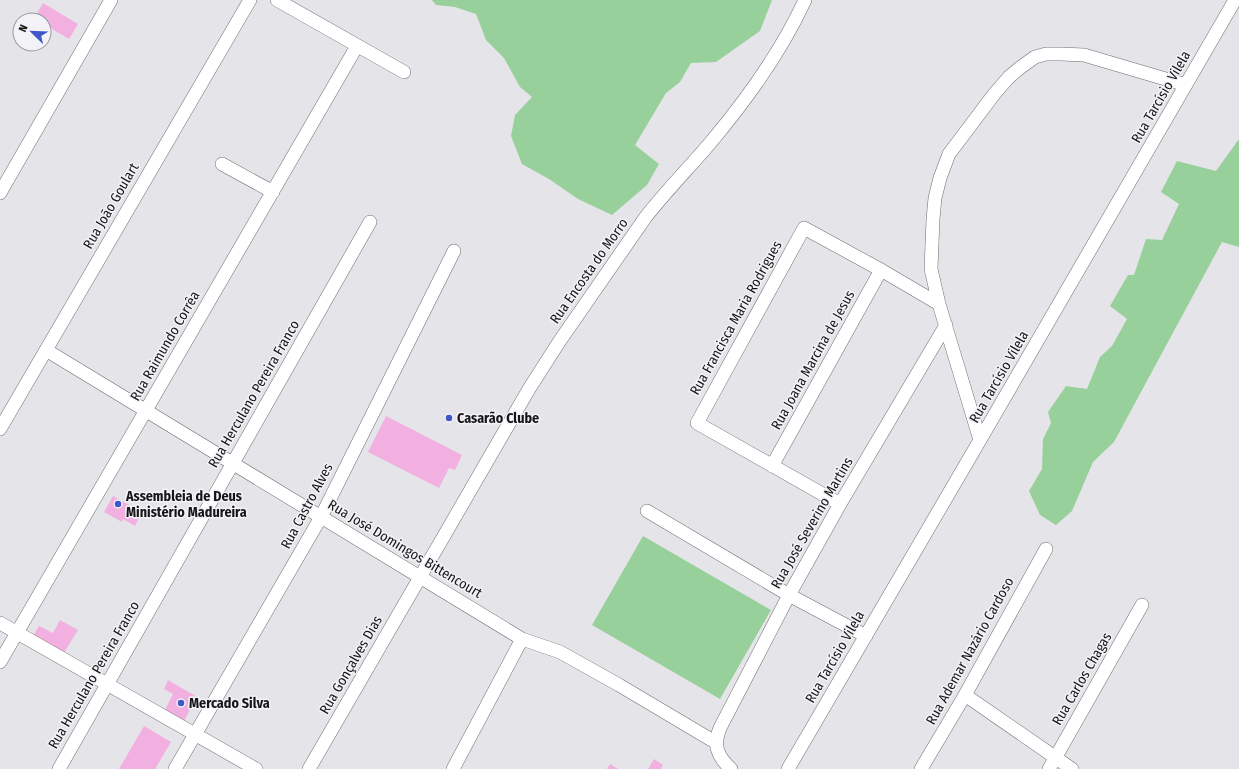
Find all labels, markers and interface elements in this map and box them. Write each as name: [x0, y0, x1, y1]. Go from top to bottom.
north arrow: [12, 12, 52, 52]
text: N: [16, 23, 31, 34]
street label: Rua Tarcísio Vilela: [1128, 48, 1194, 146]
street label: Rua João Goulart: [80, 160, 143, 252]
street label: Rua Encosta do Morro: [546, 215, 632, 327]
street label: Rua Francisca Maria Rodrigues: [686, 238, 786, 398]
street label: Rua Joana Marcina de Jesus: [768, 287, 858, 433]
street label: Rua Raimundo Corrêa: [127, 288, 203, 404]
street label: Rua Herculano Pereira Franco: [205, 317, 303, 471]
street label: Rua Tarcísio Vilela: [966, 328, 1032, 426]
place label: Casarão Clube: [457, 410, 539, 427]
marker: Casarão Clube: [444, 413, 454, 423]
street label: Rua José Severino Martins: [767, 454, 857, 592]
street label: Rua Castro Alves: [277, 460, 337, 552]
place label: Assembleia de Deus Ministério Madureira: [125, 488, 247, 521]
street label: Rua José Domingos Bittencourt: [325, 496, 486, 602]
marker: Assembleia de Deus Ministério Madureira: [113, 499, 123, 509]
street label: Rua Ademar Nazário Cardoso: [922, 574, 1018, 728]
street label: Rua Herculano Pereira Franco: [45, 598, 143, 752]
street label: Rua Tarcísio Vilela: [802, 608, 868, 706]
street label: Rua Gonçalves Dias: [316, 613, 386, 717]
street label: Rua Carlos Chagas: [1049, 630, 1115, 728]
place label: Mercado Silva: [189, 695, 270, 712]
marker: Mercado Silva: [176, 698, 186, 708]

